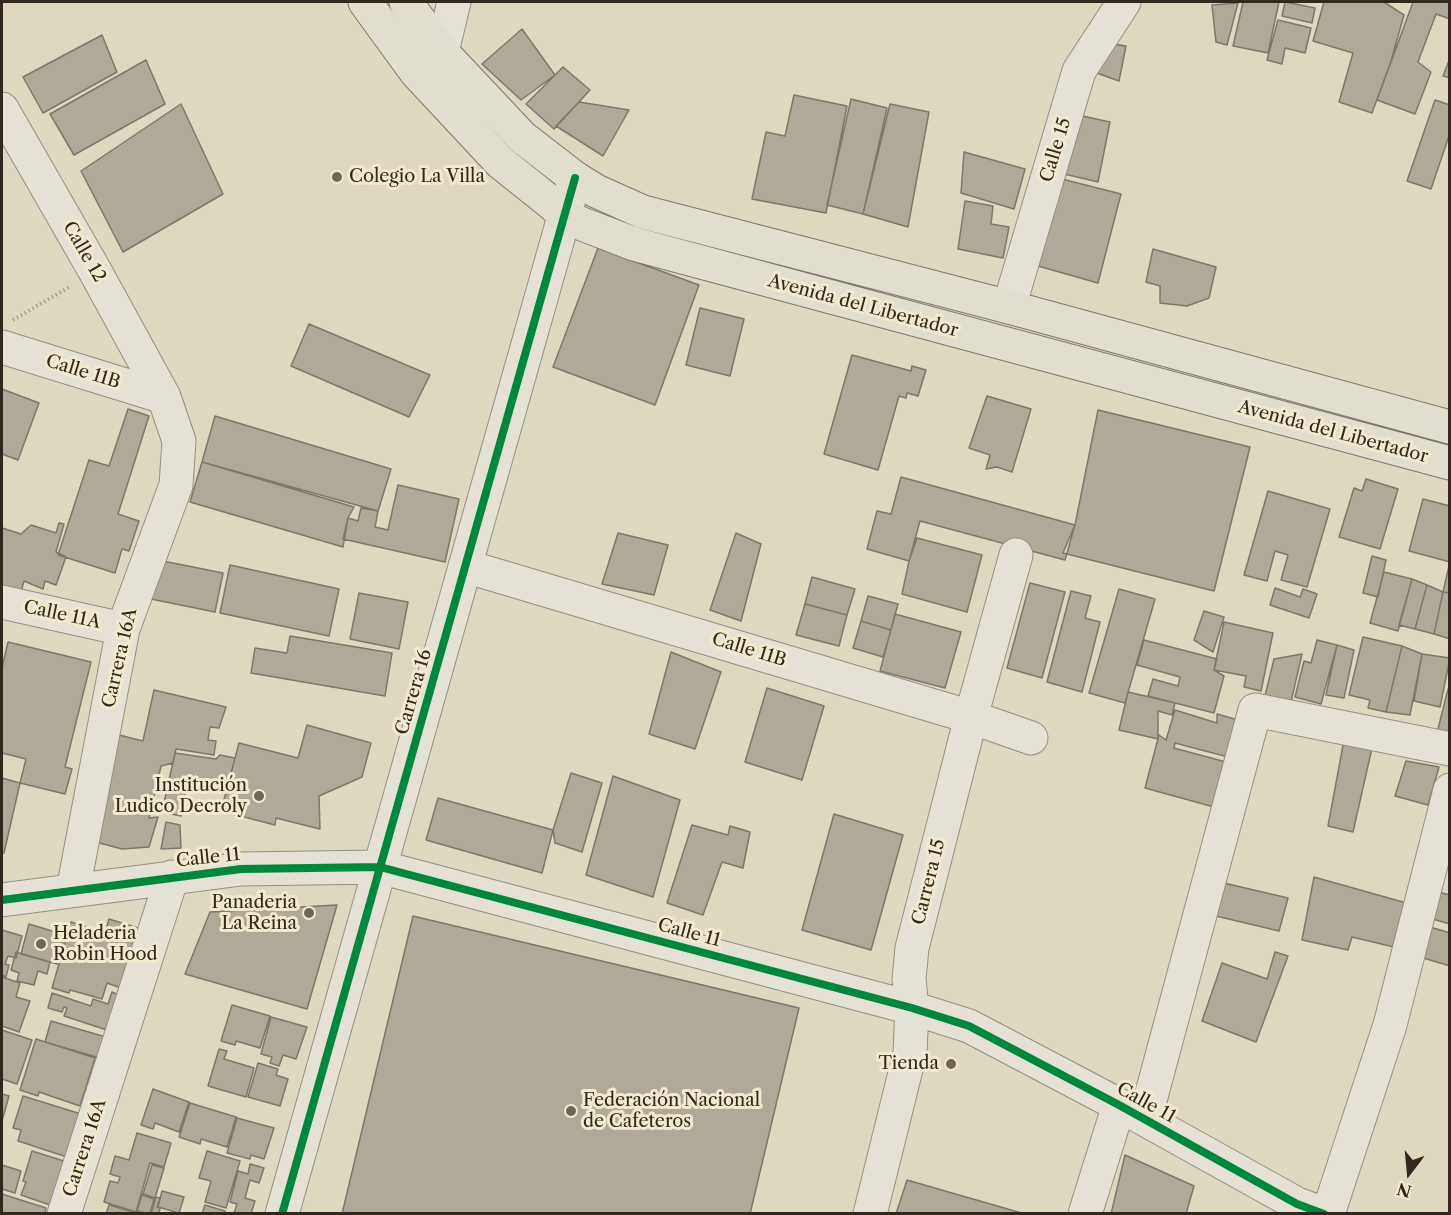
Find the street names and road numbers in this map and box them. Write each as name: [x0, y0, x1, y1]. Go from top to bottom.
street label: Calle 15: [1036, 115, 1076, 185]
street label: Calle 12: [58, 218, 110, 286]
street label: Avenida del Libertador: [766, 270, 960, 342]
street label: Calle 11B: [43, 350, 123, 394]
street label: Avenida del Libertador: [1236, 396, 1430, 468]
street label: Calle 11A: [21, 596, 103, 634]
street label: Carrera 16A: [98, 606, 142, 710]
street label: Calle 11B: [709, 628, 789, 672]
street label: Carrera 16: [391, 647, 437, 737]
street label: Carrera 15: [908, 837, 950, 927]
street label: Calle 11: [175, 844, 241, 872]
street label: Calle 11: [655, 914, 723, 952]
street label: Calle 11: [1113, 1078, 1179, 1128]
street label: Carrera 16A: [59, 1096, 111, 1200]

